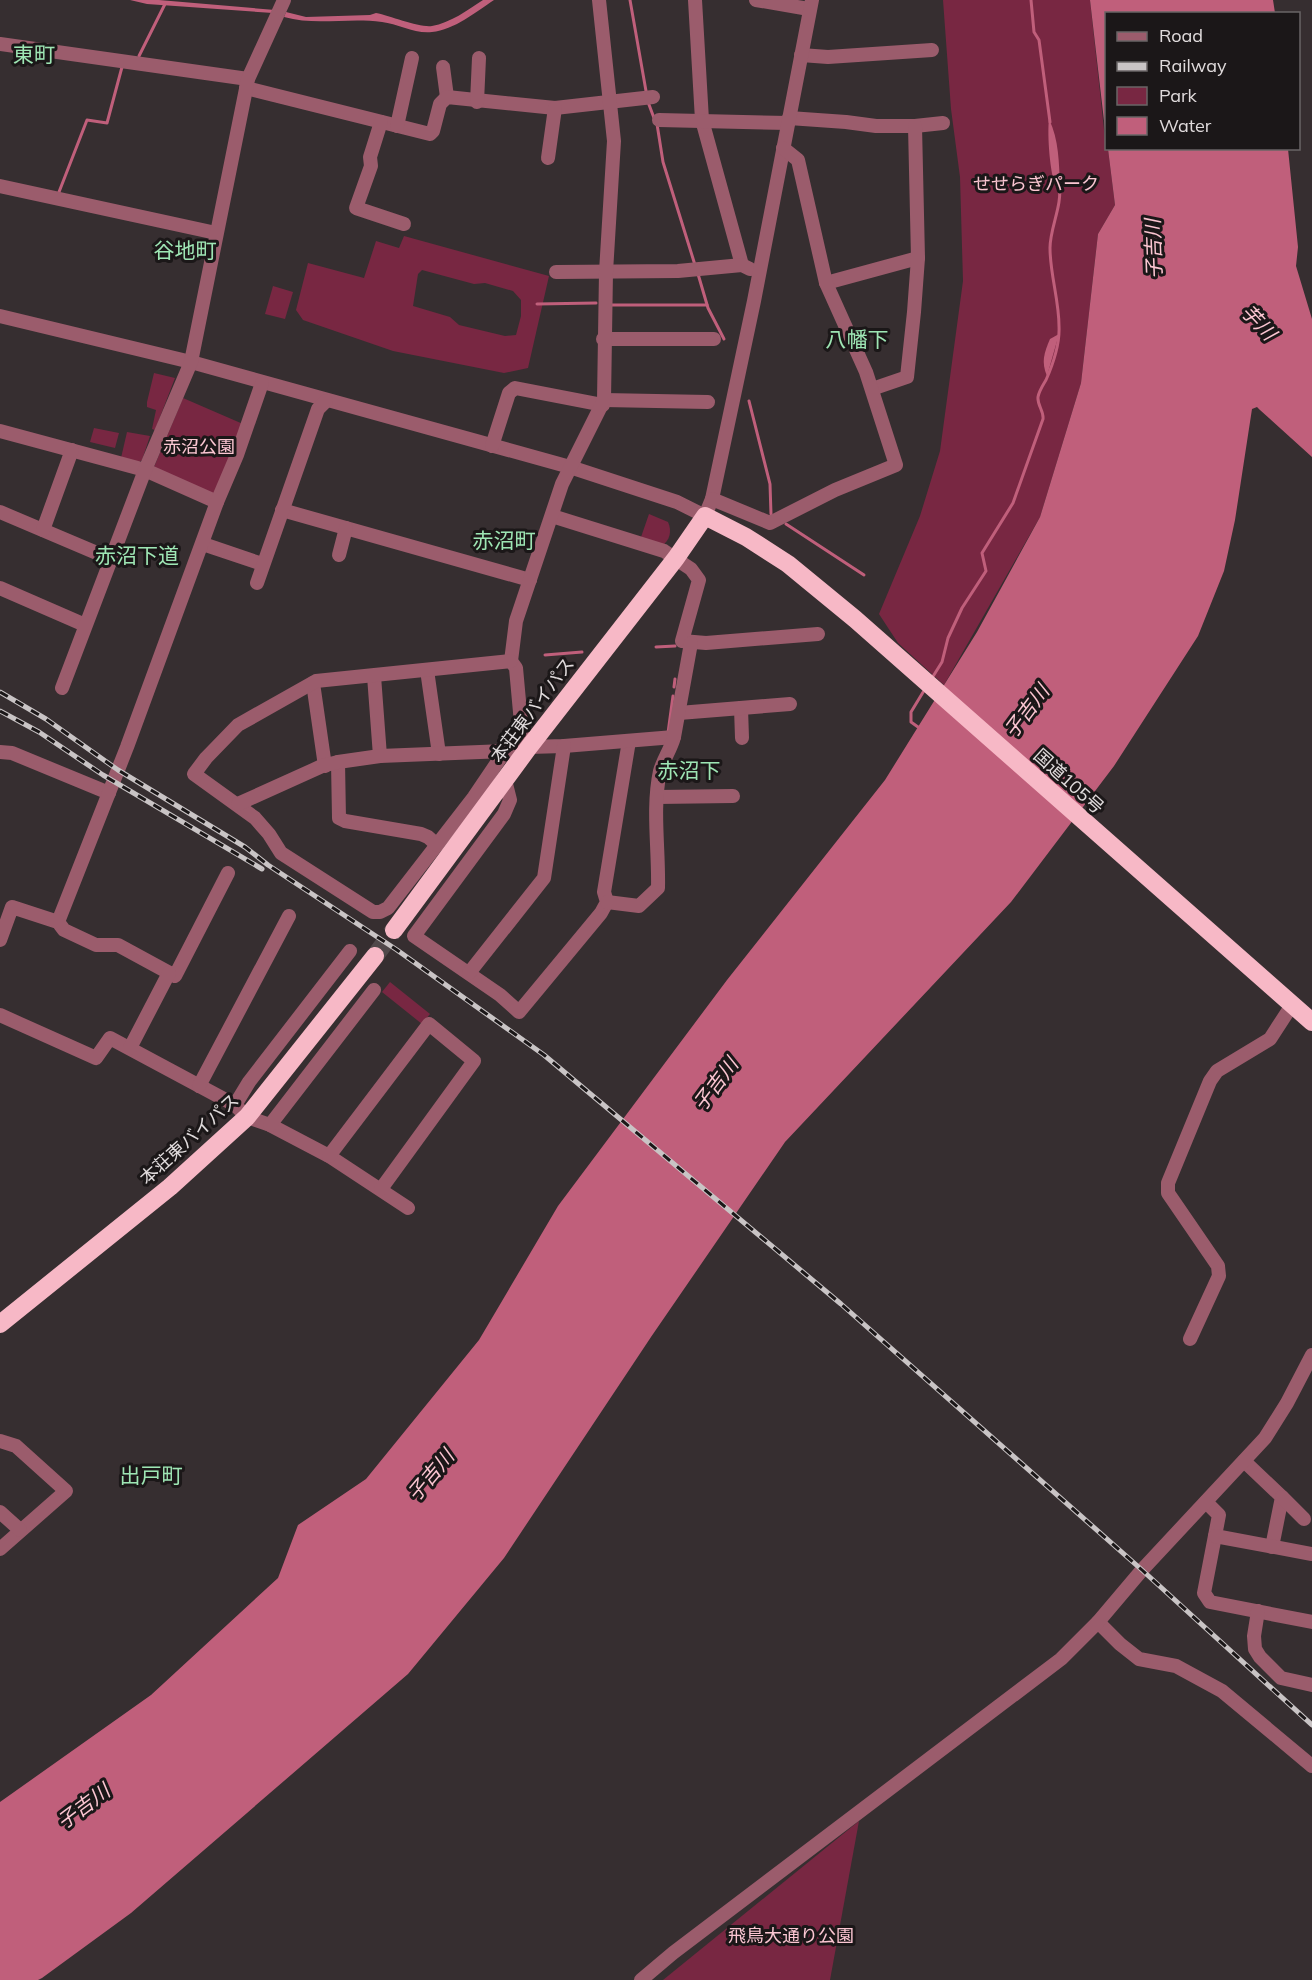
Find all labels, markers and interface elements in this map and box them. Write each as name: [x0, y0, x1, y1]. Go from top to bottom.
legend: [1105, 12, 1300, 150]
text: Road: [1159, 24, 1203, 47]
district label: 東町: [13, 41, 55, 67]
text: Railway: [1159, 54, 1227, 77]
text: Park: [1159, 84, 1198, 107]
text: Water: [1159, 114, 1212, 137]
park label: せせらぎパーク: [973, 172, 1099, 195]
water label: 子吉川: [1139, 217, 1167, 279]
district label: 谷地町: [154, 237, 217, 263]
water label: 芋川: [1236, 299, 1283, 347]
district label: 八幡下: [826, 326, 889, 352]
park label: 赤沼公園: [163, 435, 235, 458]
district label: 赤沼町: [473, 527, 536, 553]
district label: 赤沼下道: [95, 542, 179, 568]
street label: 本荘東バイパス: [485, 653, 579, 767]
water label: 子吉川: [998, 678, 1055, 742]
street label: 国道105号: [1029, 744, 1109, 818]
district label: 赤沼下: [658, 757, 721, 783]
water label: 子吉川: [687, 1051, 744, 1115]
street label: 本荘東バイパス: [135, 1088, 243, 1190]
water label: 子吉川: [401, 1442, 460, 1506]
district label: 出戸町: [120, 1462, 183, 1488]
water label: 子吉川: [52, 1777, 116, 1834]
park label: 飛鳥大通り公園: [728, 1924, 854, 1947]

